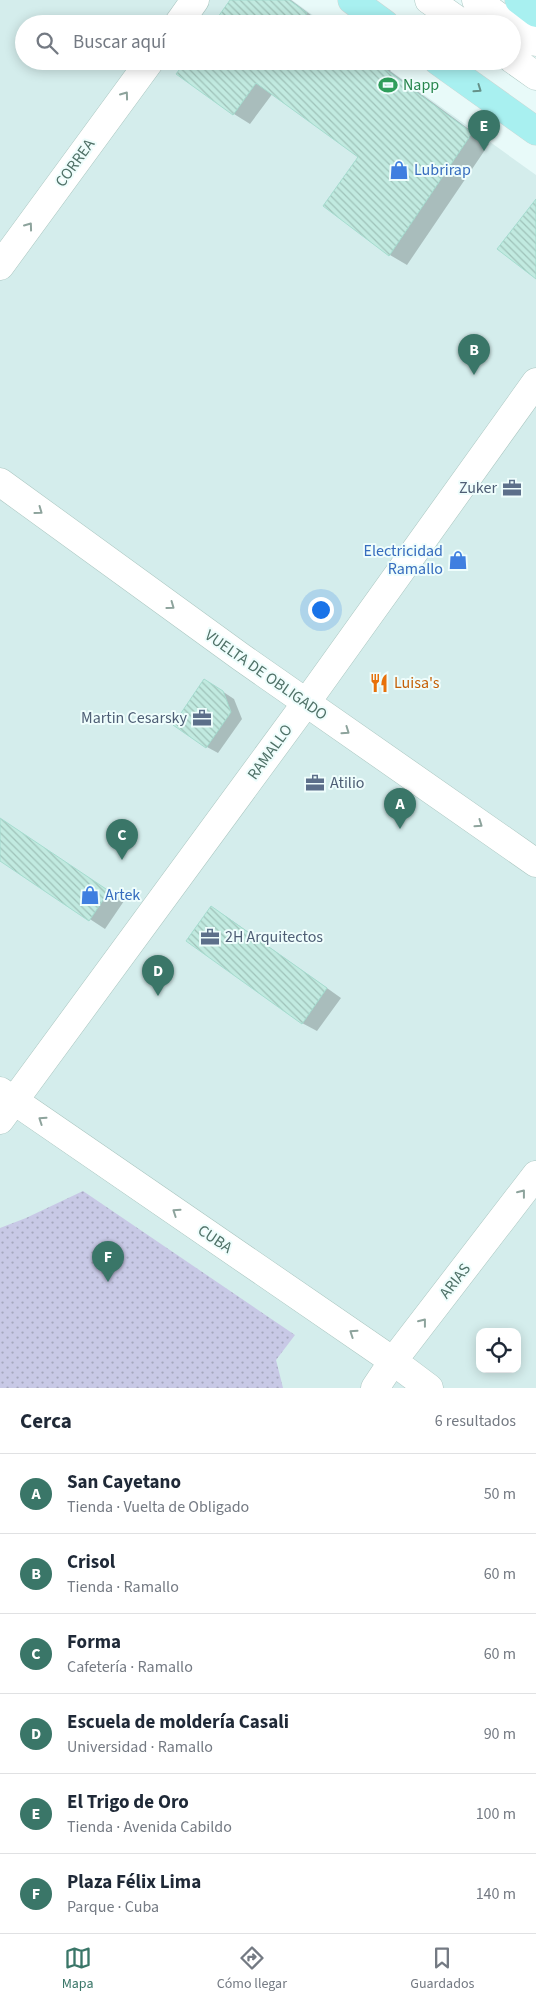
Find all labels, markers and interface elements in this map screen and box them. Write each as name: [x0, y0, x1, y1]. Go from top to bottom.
search box: [15, 15, 521, 70]
icon: search: [33, 29, 61, 57]
text: Buscar aquí: [73, 29, 166, 56]
sports icon: Napp: [377, 74, 399, 96]
place label: Napp: [403, 74, 439, 96]
one-way arrow: [472, 84, 481, 92]
one-way arrow: [119, 91, 128, 101]
pin: E: [468, 110, 500, 151]
street label: CORREA: [50, 134, 100, 192]
shop icon: Lubrirap: [388, 159, 410, 181]
place label: Lubrirap: [414, 159, 471, 181]
one-way arrow: [23, 222, 32, 232]
pin: B: [458, 334, 490, 375]
place label: Zuker: [459, 477, 497, 499]
office icon: Zuker: [501, 477, 523, 499]
one-way arrow: [34, 505, 43, 514]
place label: Electricidad Ramallo: [363, 540, 443, 580]
shop icon: Electricidad Ramallo: [447, 549, 469, 571]
your location: [308, 597, 334, 623]
one-way arrow: [165, 600, 175, 609]
street label: VUELTA DE OBLIGADO: [200, 624, 332, 726]
restaurant icon: Luisa's: [368, 672, 390, 694]
place label: Luisa's: [394, 672, 440, 694]
place label: Martin Cesarsky: [81, 707, 188, 729]
office icon: Martin Cesarsky: [191, 707, 213, 729]
street label: RAMALLO: [242, 720, 298, 784]
one-way arrow: [340, 725, 350, 734]
office icon: Atilio: [304, 772, 326, 794]
place label: Atilio: [330, 772, 365, 794]
pin: A: [384, 788, 416, 829]
one-way arrow: [474, 818, 483, 827]
pin: C: [106, 819, 138, 860]
shop icon: Artek: [79, 884, 101, 906]
place label: Artek: [105, 884, 140, 906]
office icon: 2H Arquitectos: [199, 926, 221, 948]
place label: 2H Arquitectos: [225, 926, 323, 948]
pin: D: [142, 955, 174, 996]
one-way arrow: [38, 1117, 47, 1126]
one-way arrow: [516, 1190, 525, 1199]
one-way arrow: [172, 1209, 181, 1218]
street label: CUBA: [193, 1219, 237, 1259]
pin: F: [92, 1241, 124, 1282]
street label: ARIAS: [434, 1259, 476, 1303]
one-way arrow: [417, 1319, 425, 1328]
map controls: [476, 1328, 521, 1373]
button: locate: [476, 1328, 521, 1373]
one-way arrow: [349, 1330, 359, 1339]
text: Cerca: [20, 1406, 72, 1436]
text: 6 resultados: [435, 1410, 516, 1432]
text: San Cayetano: [67, 1469, 181, 1496]
text: A: [31, 1483, 41, 1505]
text: 50 m: [484, 1483, 516, 1505]
text: Tienda · Vuelta de Obligado: [67, 1496, 249, 1518]
text: Crisol: [67, 1549, 115, 1576]
text: B: [31, 1563, 41, 1585]
text: 60 m: [484, 1563, 516, 1585]
text: Tienda · Ramallo: [67, 1576, 179, 1598]
text: Forma: [67, 1629, 121, 1656]
text: C: [31, 1643, 41, 1665]
text: 60 m: [484, 1643, 516, 1665]
text: Cafetería · Ramallo: [67, 1656, 193, 1678]
text: Escuela de moldería Casali: [67, 1709, 289, 1736]
text: D: [31, 1723, 41, 1745]
text: 90 m: [484, 1723, 516, 1745]
text: Universidad · Ramallo: [67, 1736, 213, 1758]
text: El Trigo de Oro: [67, 1789, 189, 1816]
text: E: [32, 1803, 40, 1825]
text: 100 m: [476, 1803, 516, 1825]
text: Tienda · Avenida Cabildo: [67, 1816, 232, 1838]
text: Plaza Félix Lima: [67, 1869, 201, 1896]
text: F: [32, 1883, 40, 1905]
text: 140 m: [476, 1883, 516, 1905]
text: Parque · Cuba: [67, 1896, 159, 1918]
tab: Mapa: [62, 1944, 94, 1994]
tab: Cómo llegar: [217, 1944, 287, 1994]
tab: Guardados: [410, 1944, 474, 1994]

